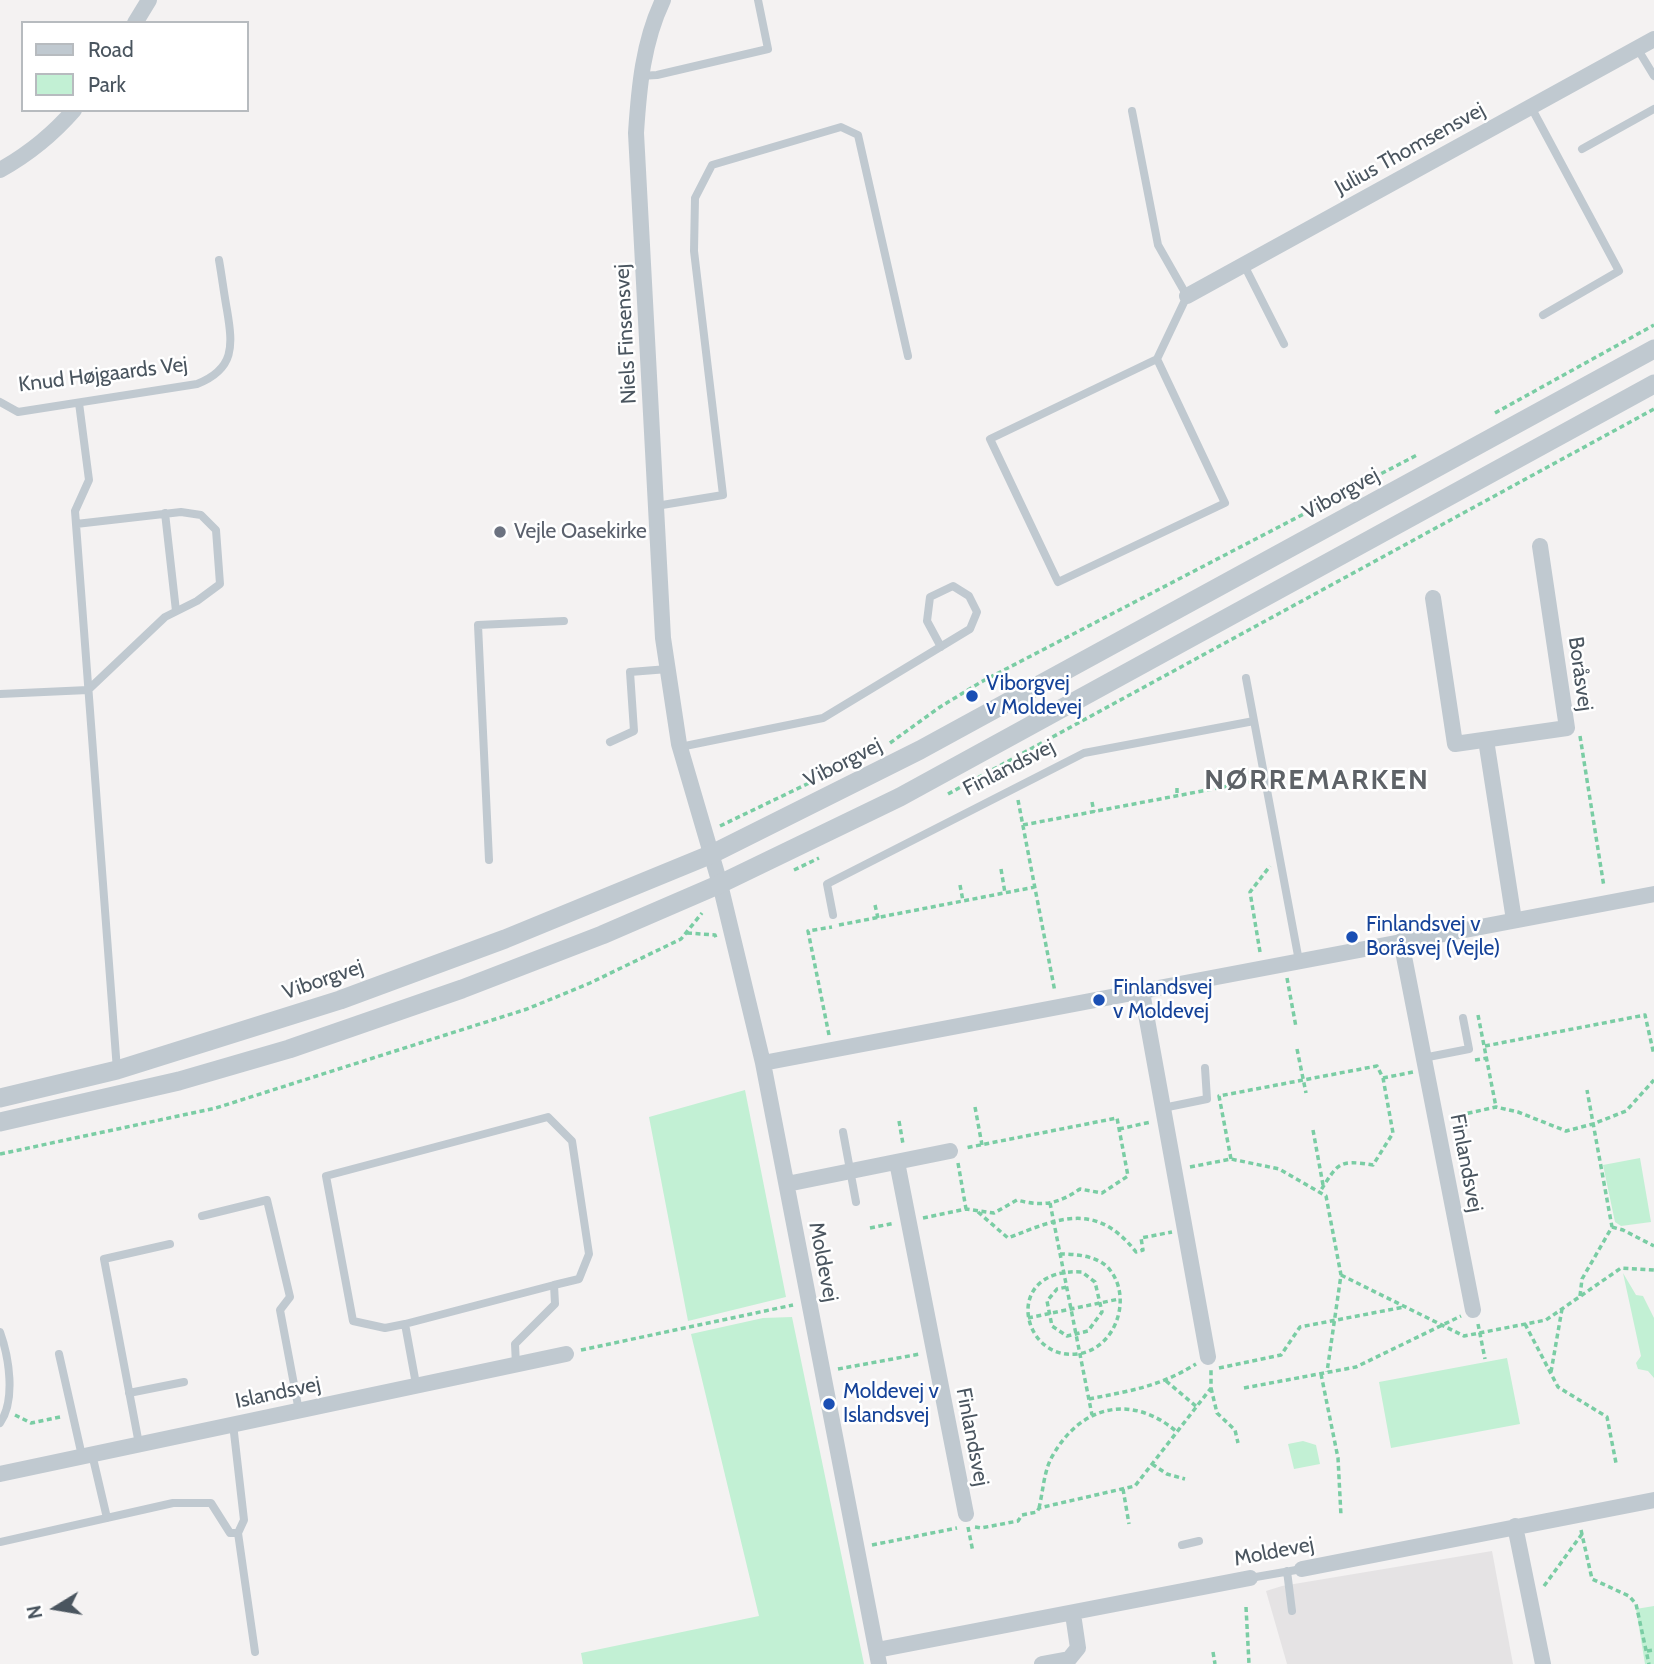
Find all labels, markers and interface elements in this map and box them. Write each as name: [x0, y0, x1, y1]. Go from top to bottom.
legend: [21, 21, 248, 112]
text: Road: [88, 37, 134, 62]
text: Park: [88, 72, 126, 97]
street label: Julius Thomsensvej: [1331, 97, 1489, 201]
street label: Niels Finsensvej: [610, 263, 642, 405]
street label: Knud Højgaards Vej: [17, 352, 189, 398]
street label: Viborgvej: [1298, 463, 1384, 525]
place label: Vejle Oasekirke: [514, 519, 647, 545]
marker: Vejle Oasekirke: [492, 524, 508, 540]
street label: Boråsvej: [1562, 635, 1598, 713]
place label: Viborgvej v Moldevej: [986, 671, 1082, 721]
marker: Viborgvej v Moldevej: [964, 688, 980, 704]
street label: Viborgvej: [800, 733, 886, 793]
street label: Finlandsvej: [959, 734, 1059, 802]
district label: NØRREMARKEN: [1206, 764, 1428, 798]
place label: Finlandsvej v Boråsvej (Vejle): [1366, 912, 1500, 962]
marker: Finlandsvej v Boråsvej (Vejle): [1344, 929, 1360, 945]
street label: Viborgvej: [279, 954, 367, 1006]
place label: Finlandsvej v Moldevej: [1113, 975, 1212, 1025]
marker: Finlandsvej v Moldevej: [1091, 992, 1107, 1008]
street label: Finlandsvej: [1444, 1112, 1488, 1214]
street label: Moldevej: [803, 1220, 843, 1304]
street label: Islandsvej: [233, 1372, 323, 1414]
place label: Moldevej v Islandsvej: [843, 1379, 939, 1429]
street label: Finlandsvej: [950, 1386, 994, 1488]
marker: Moldevej v Islandsvej: [821, 1396, 837, 1412]
street label: Moldevej: [1232, 1532, 1316, 1572]
north arrow: [21, 1573, 91, 1643]
text: N: [22, 1603, 47, 1621]

